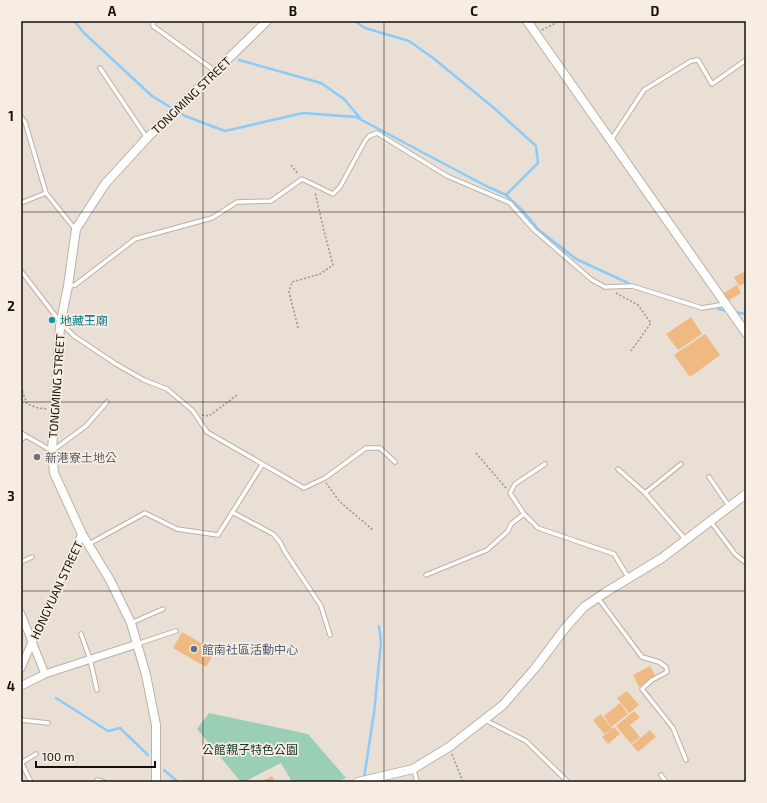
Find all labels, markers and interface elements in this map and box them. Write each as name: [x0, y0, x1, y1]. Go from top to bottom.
text: A: [108, 3, 117, 19]
text: B: [289, 3, 297, 19]
text: C: [470, 3, 478, 19]
text: D: [651, 3, 660, 19]
street label: TONGMING STREET: [148, 54, 234, 136]
text: 1: [8, 108, 14, 124]
text: 2: [7, 298, 15, 314]
place label: 地藏王廟: [60, 313, 108, 327]
marker: 地藏王廟: [47, 315, 57, 325]
street label: TONGMING STREET: [45, 333, 67, 439]
place label: 新港寮土地公: [45, 450, 117, 464]
marker: 新港寮土地公: [32, 452, 42, 462]
text: 3: [7, 488, 15, 504]
street label: HONGYUAN STREET: [27, 539, 85, 641]
place label: 館南社區活動中心: [202, 642, 298, 656]
marker: 館南社區活動中心: [189, 644, 199, 654]
text: 4: [7, 678, 15, 694]
park label: 公館親子特色公園: [202, 742, 298, 756]
scale bar: [36, 743, 155, 769]
text: 100 m: [42, 749, 74, 763]

